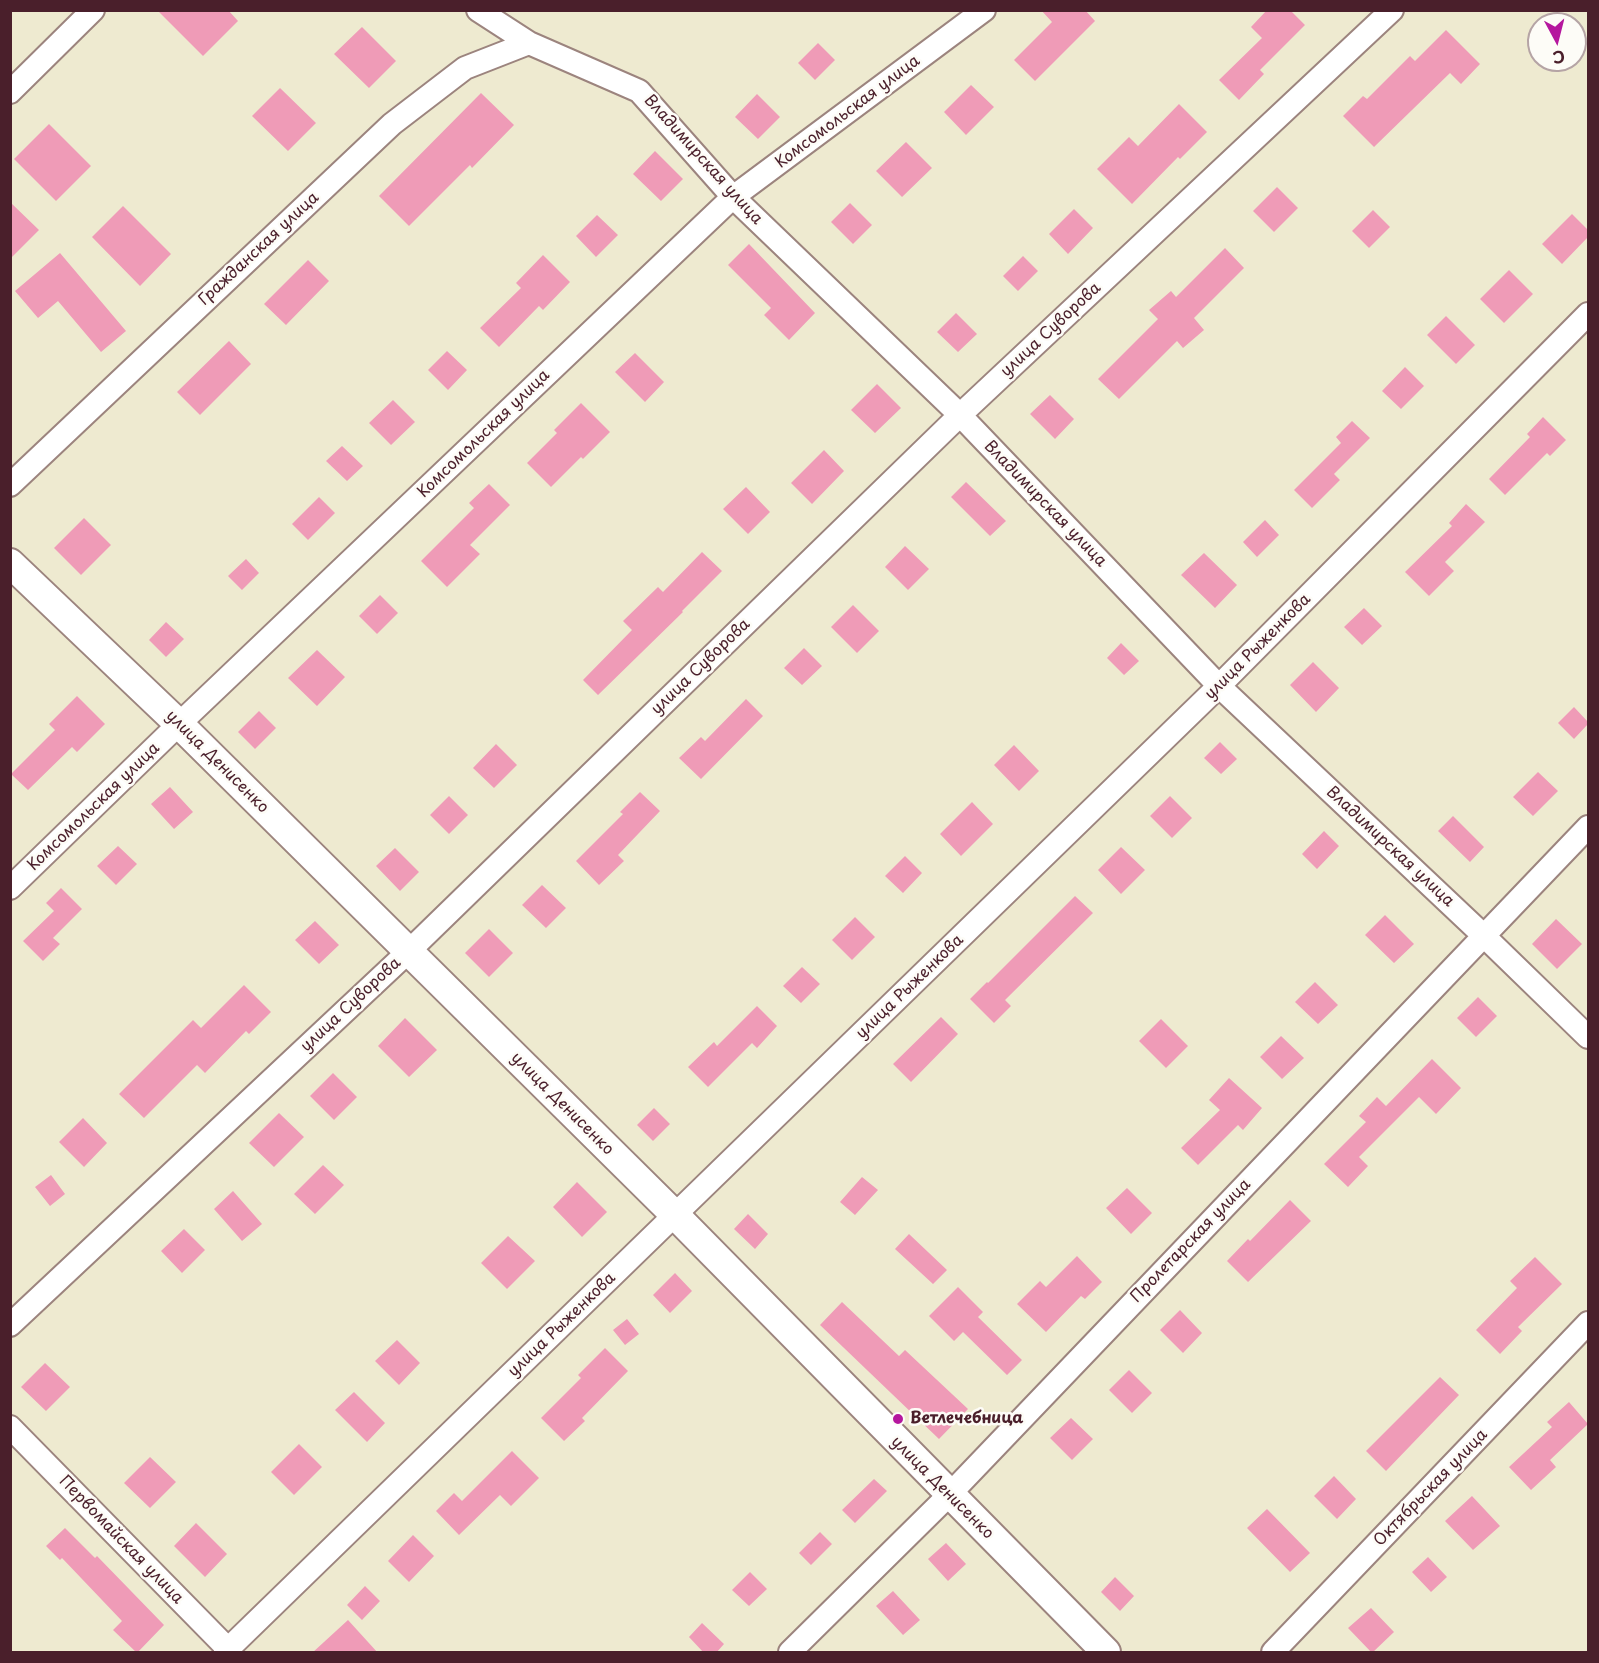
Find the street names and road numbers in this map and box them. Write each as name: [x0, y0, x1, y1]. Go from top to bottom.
street label: Комсомольская улица: [772, 51, 924, 173]
street label: Владимирская улица: [640, 91, 766, 229]
street label: Гражданская улица: [195, 188, 323, 310]
street label: улица Суворова: [997, 279, 1105, 381]
street label: Комсомольская улица: [414, 366, 554, 502]
street label: Владимирская улица: [980, 437, 1110, 571]
street label: улица Рыженкова: [1201, 590, 1315, 704]
street label: улица Суворова: [648, 615, 754, 719]
street label: улица Денисенко: [162, 707, 272, 817]
street label: Комсомольская улица: [24, 739, 164, 875]
street label: Владимирская улица: [1322, 783, 1458, 911]
street label: улица Рыженкова: [852, 931, 968, 1043]
street label: улица Суворова: [297, 954, 405, 1056]
street label: улица Денисенко: [507, 1049, 617, 1159]
street label: Пролетарская улица: [1127, 1175, 1255, 1307]
street label: улица Рыженкова: [504, 1269, 620, 1381]
street label: Октябрьская улица: [1370, 1425, 1492, 1551]
street label: улица Денисенко: [887, 1433, 997, 1543]
street label: Первомайская улица: [55, 1472, 187, 1608]

